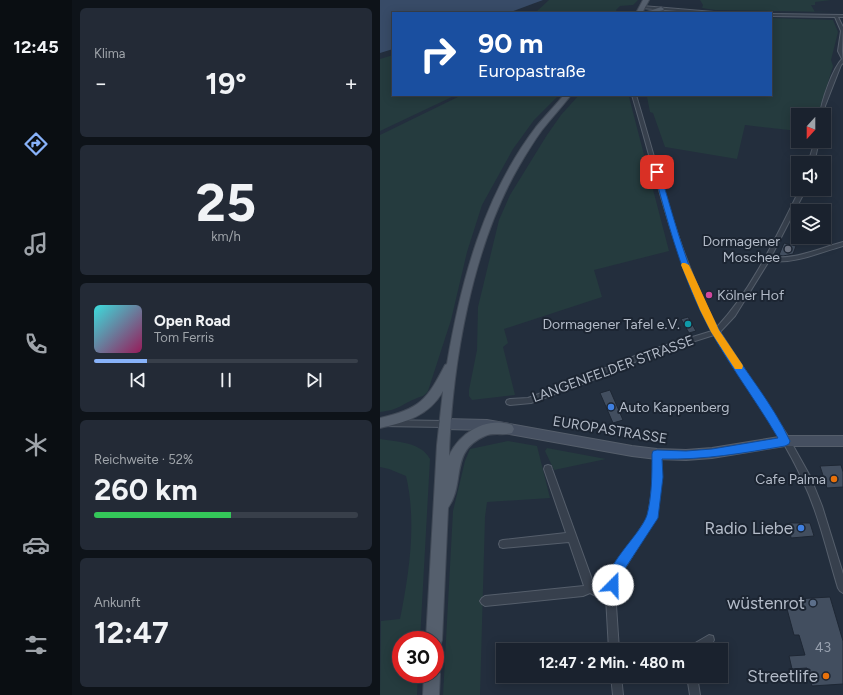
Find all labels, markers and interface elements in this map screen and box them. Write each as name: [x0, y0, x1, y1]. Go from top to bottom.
text: 90 m: [478, 26, 543, 60]
icon: right: [412, 28, 464, 80]
text: 12:45: [13, 36, 59, 58]
text: Klima: [94, 46, 126, 61]
text: Europastraße: [478, 60, 585, 82]
text: 19°: [205, 65, 247, 102]
text: −: [94, 70, 108, 97]
text: +: [344, 70, 358, 97]
north arrow: [791, 108, 831, 148]
map controls: [791, 108, 831, 244]
icon: directions: [22, 130, 50, 158]
pin: [640, 155, 674, 189]
button: sound: [791, 156, 831, 196]
icon: arrive: [646, 161, 668, 183]
text: 25: [196, 172, 256, 234]
button: layers: [791, 204, 831, 244]
text: km/h: [211, 229, 241, 244]
icon: music: [22, 230, 50, 258]
place label: Dormagener Moschee: [702, 233, 780, 266]
marker: Dormagener Moschee: [783, 244, 793, 254]
place label: Kölner Hof: [717, 287, 785, 304]
marker: Kölner Hof: [704, 290, 714, 300]
text: Open Road: [154, 312, 231, 330]
place label: Dormagener Tafel e.V.: [542, 316, 680, 333]
marker: Dormagener Tafel e.V.: [683, 319, 693, 329]
icon: phone: [22, 330, 50, 358]
text: Tom Ferris: [154, 330, 214, 345]
street label: LANGENFELDER STRASSE: [530, 332, 696, 406]
icon: previous: [127, 369, 149, 391]
icon: pause: [215, 369, 237, 391]
icon: next: [303, 369, 325, 391]
place label: Auto Kappenberg: [619, 399, 730, 416]
marker: Auto Kappenberg: [606, 402, 616, 412]
street label: EUROPASTRASSE: [552, 413, 668, 447]
icon: climate: [22, 431, 50, 459]
text: Reichweite · 52%: [94, 452, 193, 467]
text: 260 km: [94, 471, 198, 508]
place label: Cafe Palma: [755, 471, 826, 488]
marker: Cafe Palma: [829, 474, 839, 484]
place label: Radio Liebe: [704, 518, 793, 538]
marker: Radio Liebe: [796, 523, 806, 533]
icon: car: [22, 531, 50, 559]
position arrow: [592, 564, 634, 606]
place label: wüstenrot: [727, 593, 805, 613]
text: Ankunft: [94, 595, 141, 610]
marker: wüstenrot: [808, 598, 818, 608]
text: 12:47: [94, 614, 169, 651]
icon: filters: [22, 631, 50, 659]
speed limit sign: 30: [392, 631, 444, 683]
house number: 43: [815, 639, 831, 656]
text: 12:47 · 2 Min. · 480 m: [539, 654, 685, 672]
place label: Streetlife: [747, 666, 818, 686]
marker: Streetlife: [821, 671, 831, 681]

